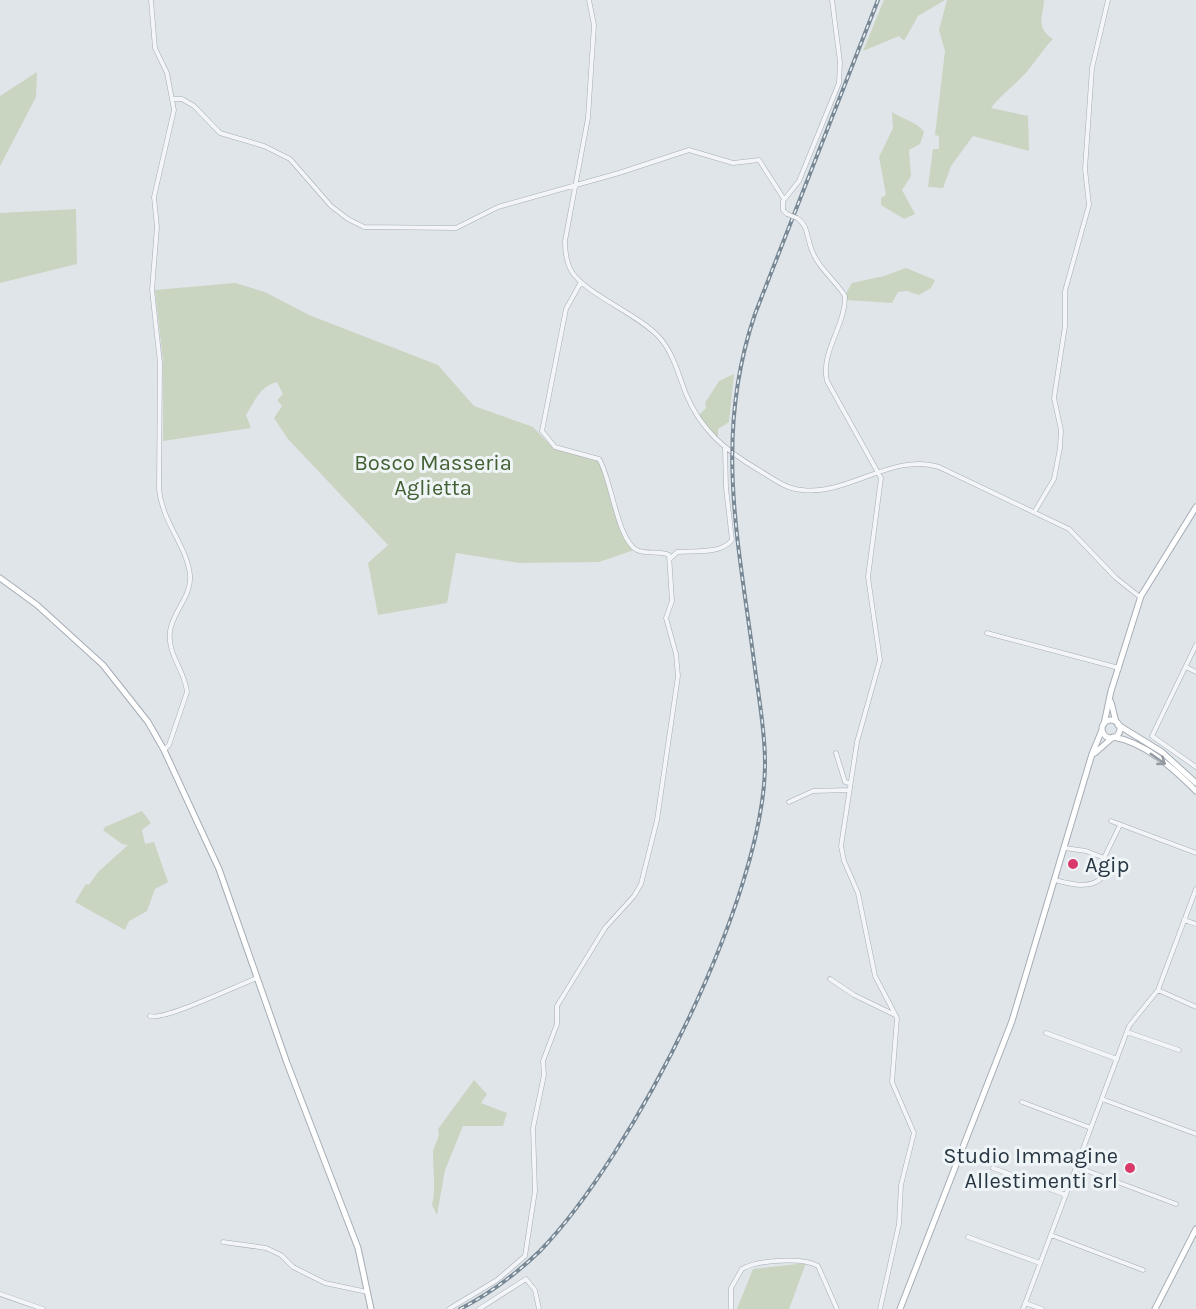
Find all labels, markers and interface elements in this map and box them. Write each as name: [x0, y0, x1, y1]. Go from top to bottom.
park label: Bosco Masseria Aglietta: [354, 450, 512, 501]
one-way arrow: [1149, 753, 1165, 765]
place label: Agip: [1085, 852, 1129, 878]
marker: Agip: [1066, 857, 1080, 871]
place label: Studio Immagine Allestimenti srl: [943, 1143, 1118, 1194]
marker: Studio Immagine Allestimenti srl: [1123, 1161, 1137, 1175]

